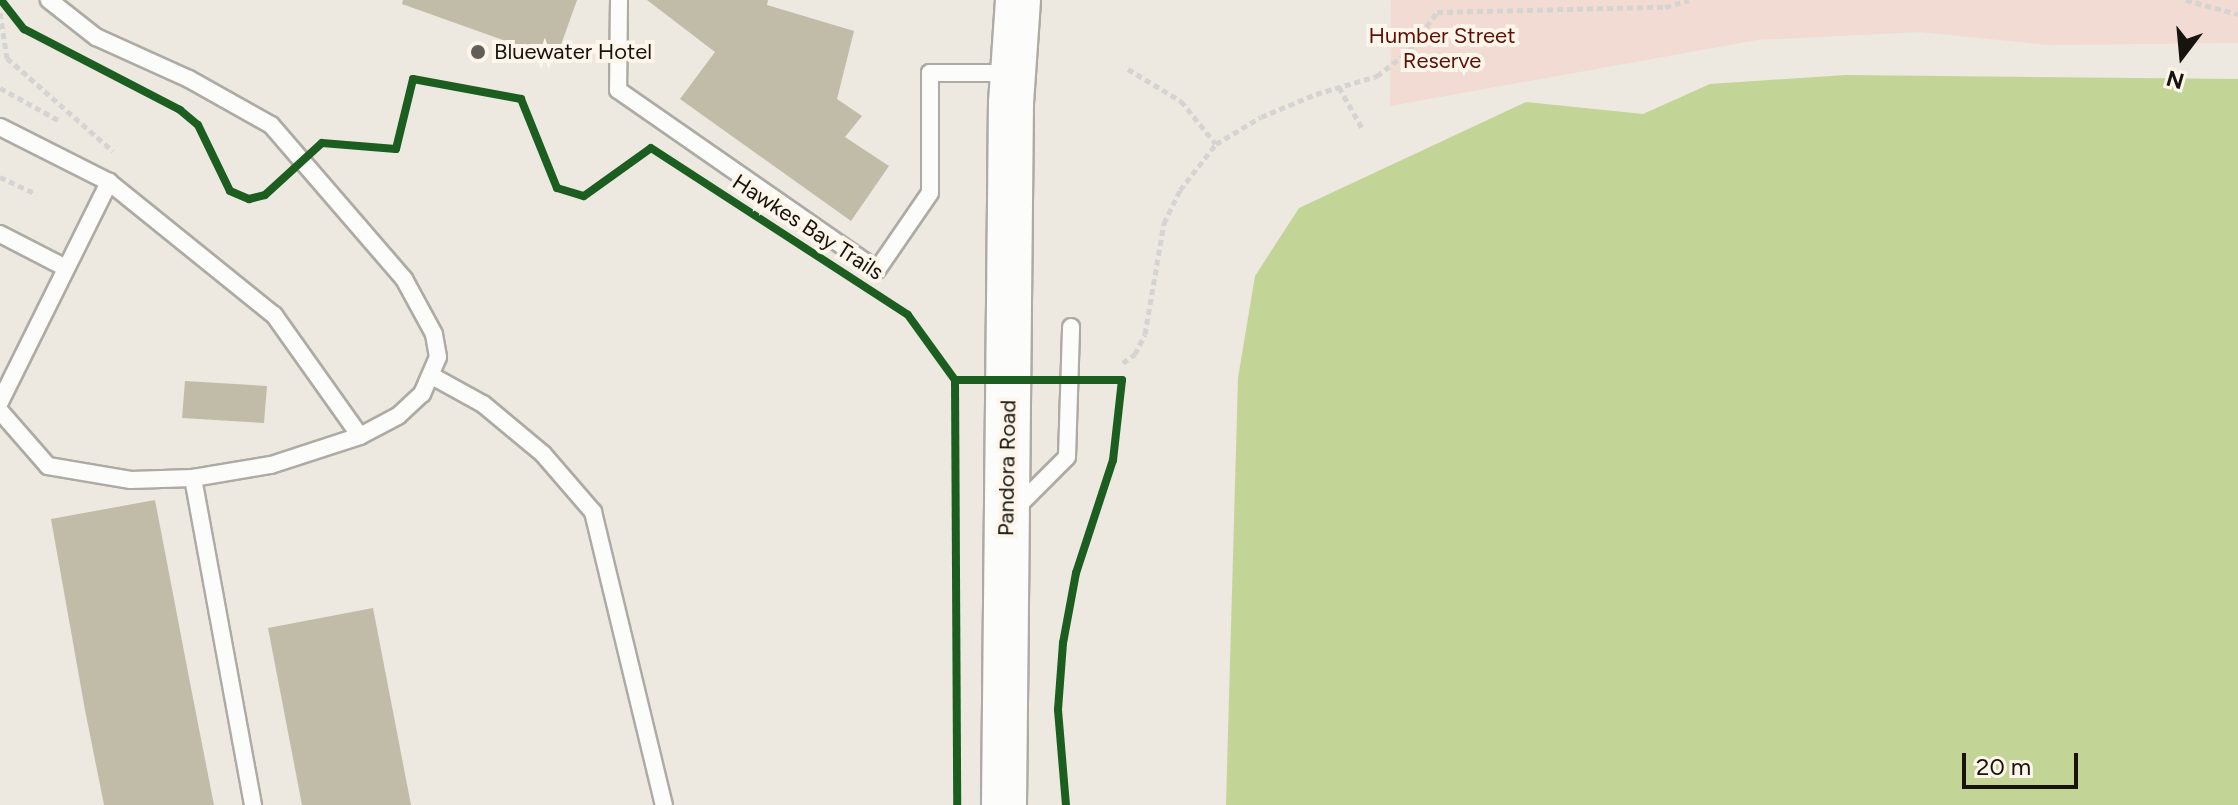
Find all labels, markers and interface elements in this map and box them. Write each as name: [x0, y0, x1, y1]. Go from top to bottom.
north arrow: [2142, 16, 2222, 96]
park label: Humber Street Reserve: [1369, 22, 1515, 74]
place label: Bluewater Hotel: [494, 39, 652, 65]
marker: Bluewater Hotel: [469, 43, 487, 61]
text: N: [2163, 64, 2187, 95]
street label: Hawkes Bay Trails: [728, 168, 888, 286]
street label: Pandora Road: [993, 400, 1021, 536]
scale bar: [1966, 737, 2082, 787]
text: 20 m: [1976, 752, 2031, 781]

